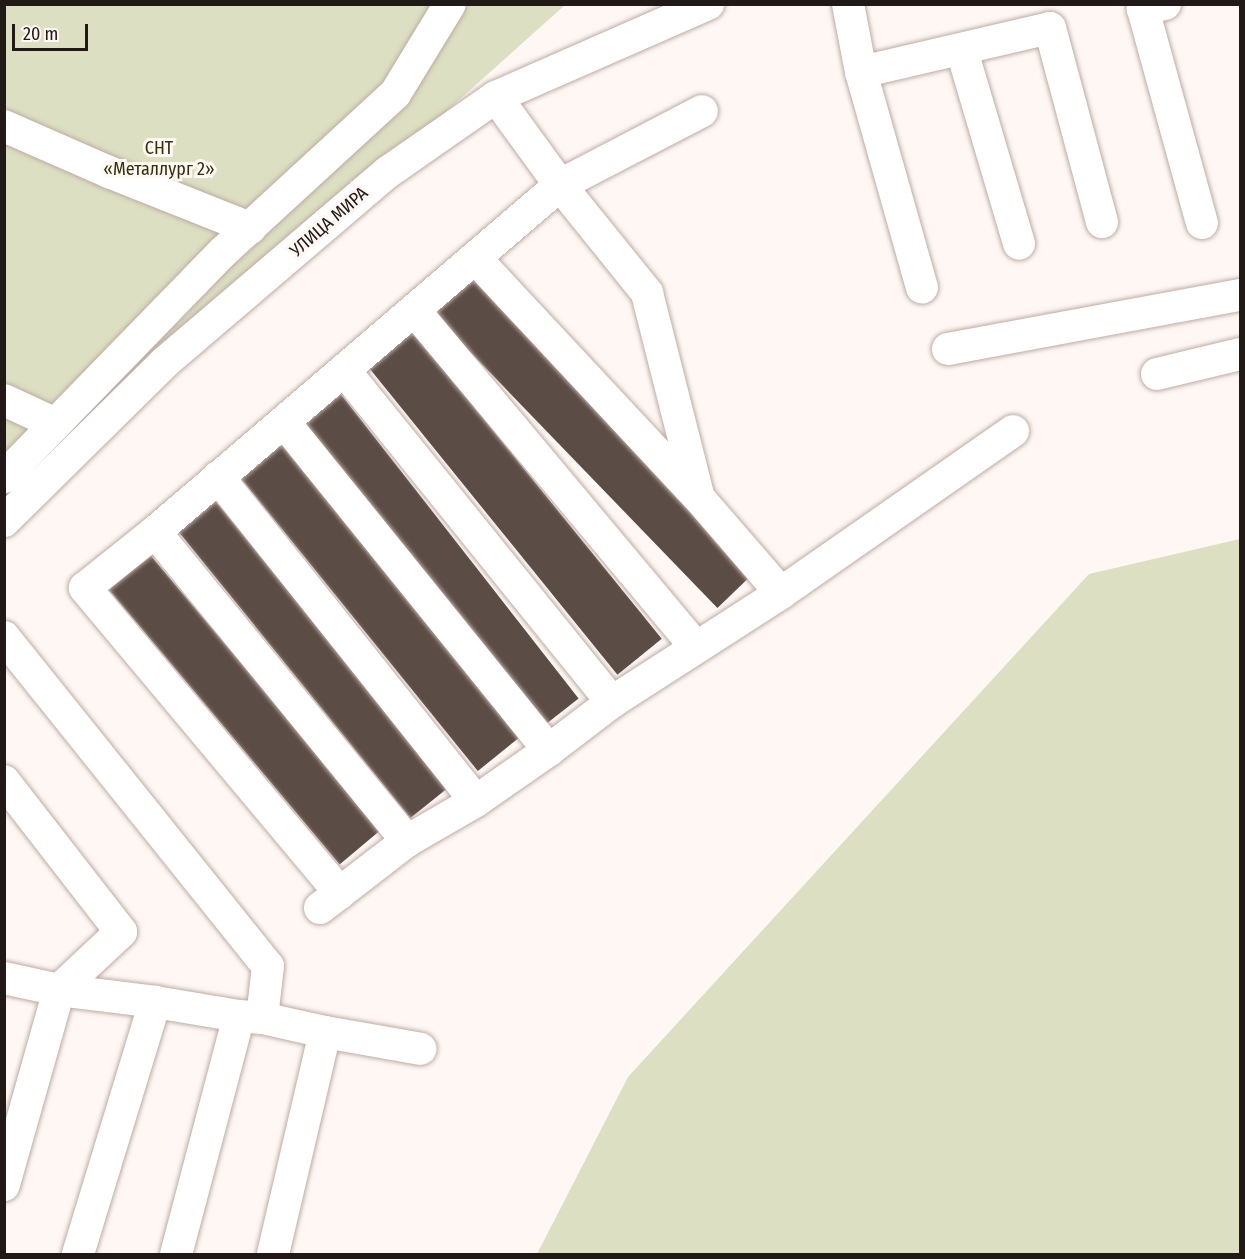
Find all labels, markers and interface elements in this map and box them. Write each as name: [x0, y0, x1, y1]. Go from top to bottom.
scale bar: [15, 12, 92, 50]
text: 20 m: [23, 23, 58, 45]
park label: СНТ «Металлург 2»: [103, 138, 215, 180]
street label: УЛИЦА МИРА: [286, 182, 372, 262]

